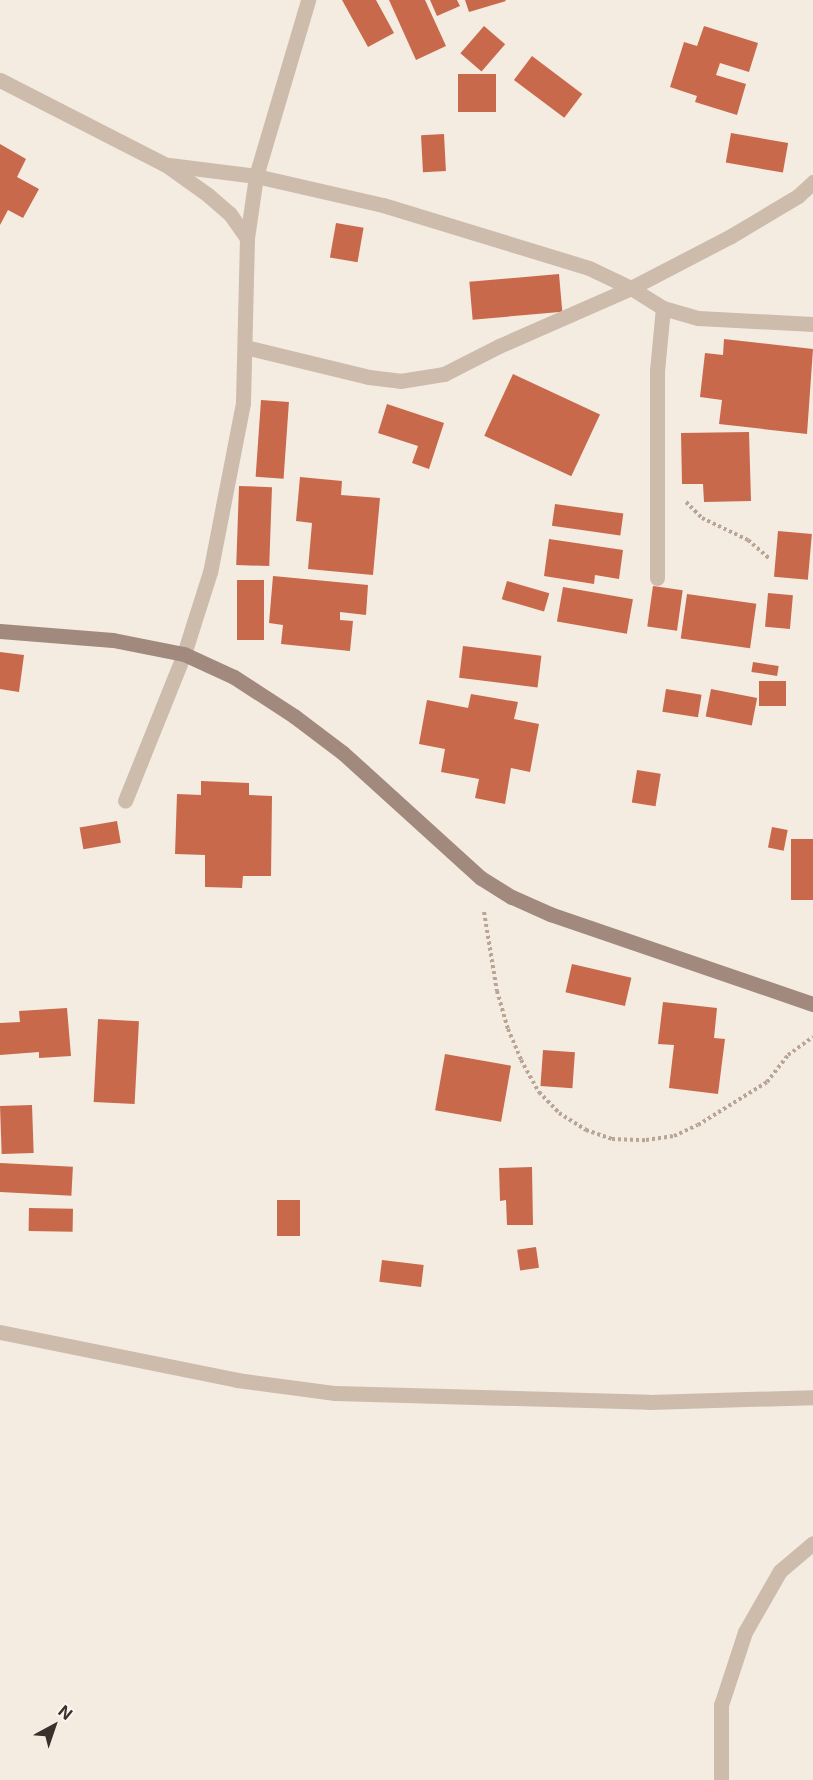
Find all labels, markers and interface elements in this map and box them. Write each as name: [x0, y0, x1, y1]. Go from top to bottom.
north arrow: [24, 1696, 84, 1756]
text: N: [54, 1701, 77, 1724]

